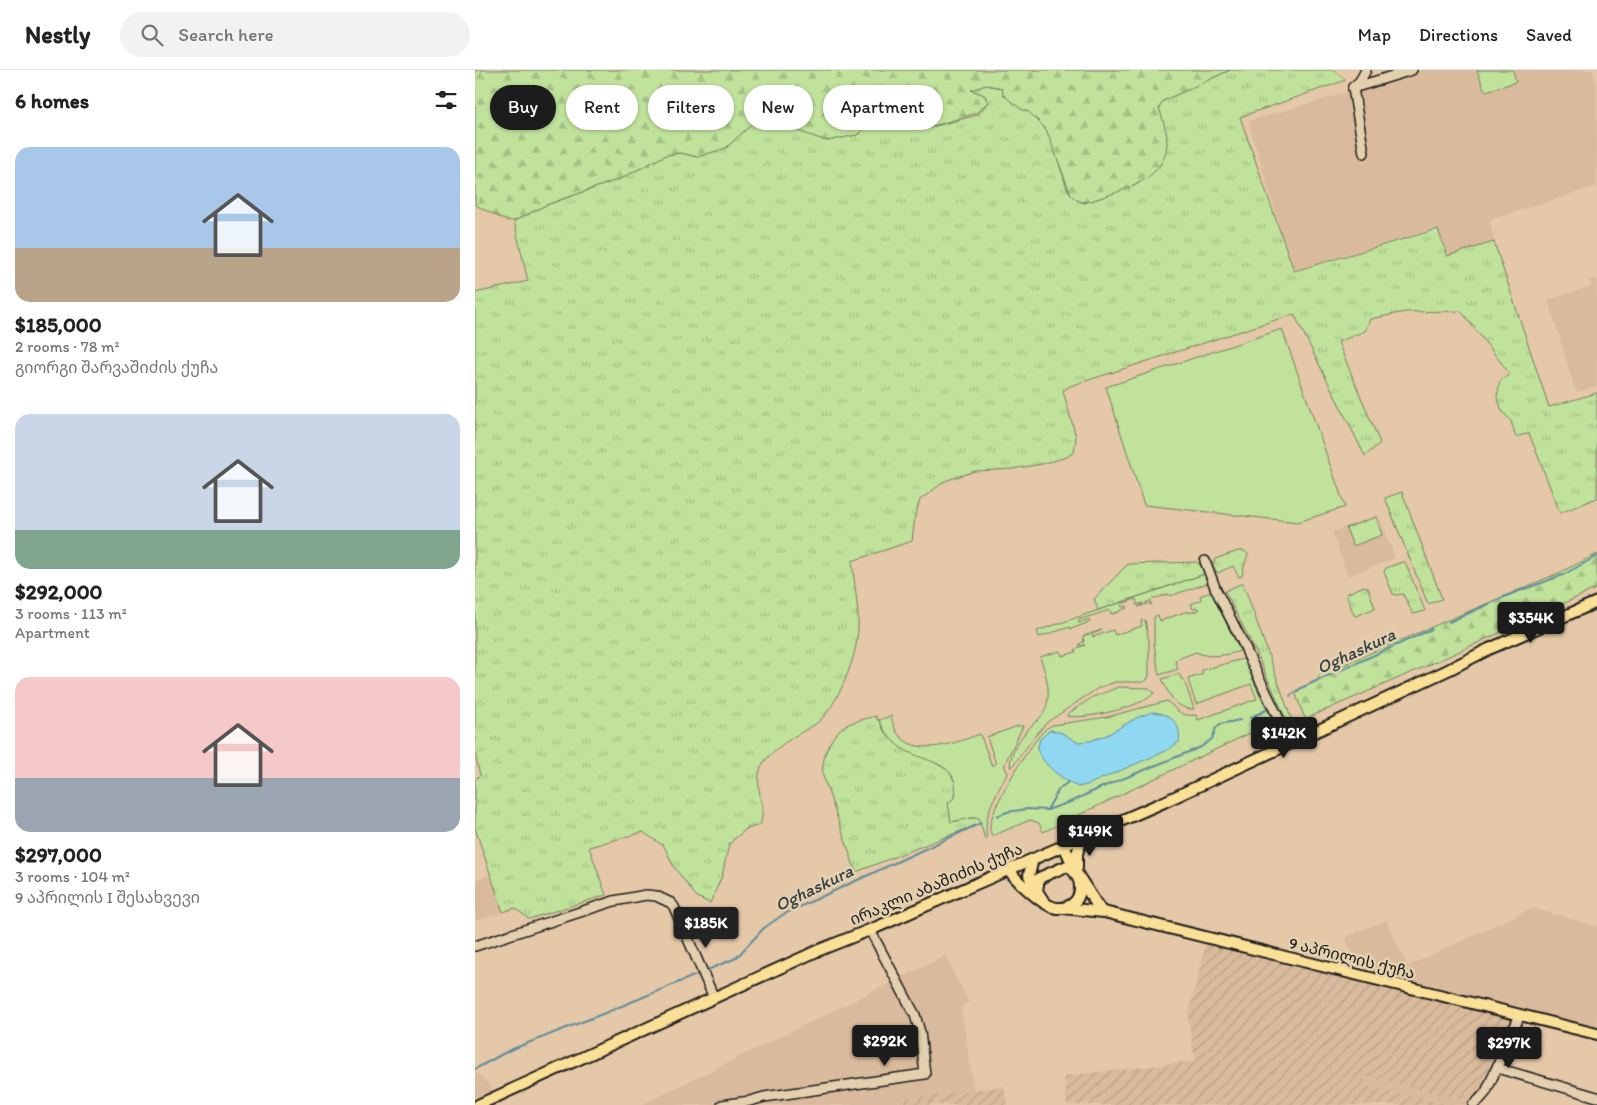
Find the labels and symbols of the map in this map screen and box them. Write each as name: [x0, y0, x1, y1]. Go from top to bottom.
pin: $354K: [1496, 602, 1566, 644]
water label: Oghaskura: [1313, 623, 1399, 679]
pin: $142K: [1249, 716, 1319, 759]
pin: $149K: [1055, 814, 1125, 857]
street label: ირაკლი აბაშიძის ქუჩა: [847, 839, 1026, 930]
water label: Oghaskura: [771, 859, 857, 916]
pin: $185K: [671, 906, 741, 949]
street label: 9 აპრილის ქუჩა: [1287, 933, 1417, 984]
pin: $292K: [850, 1024, 920, 1067]
pin: $297K: [1474, 1026, 1544, 1069]

